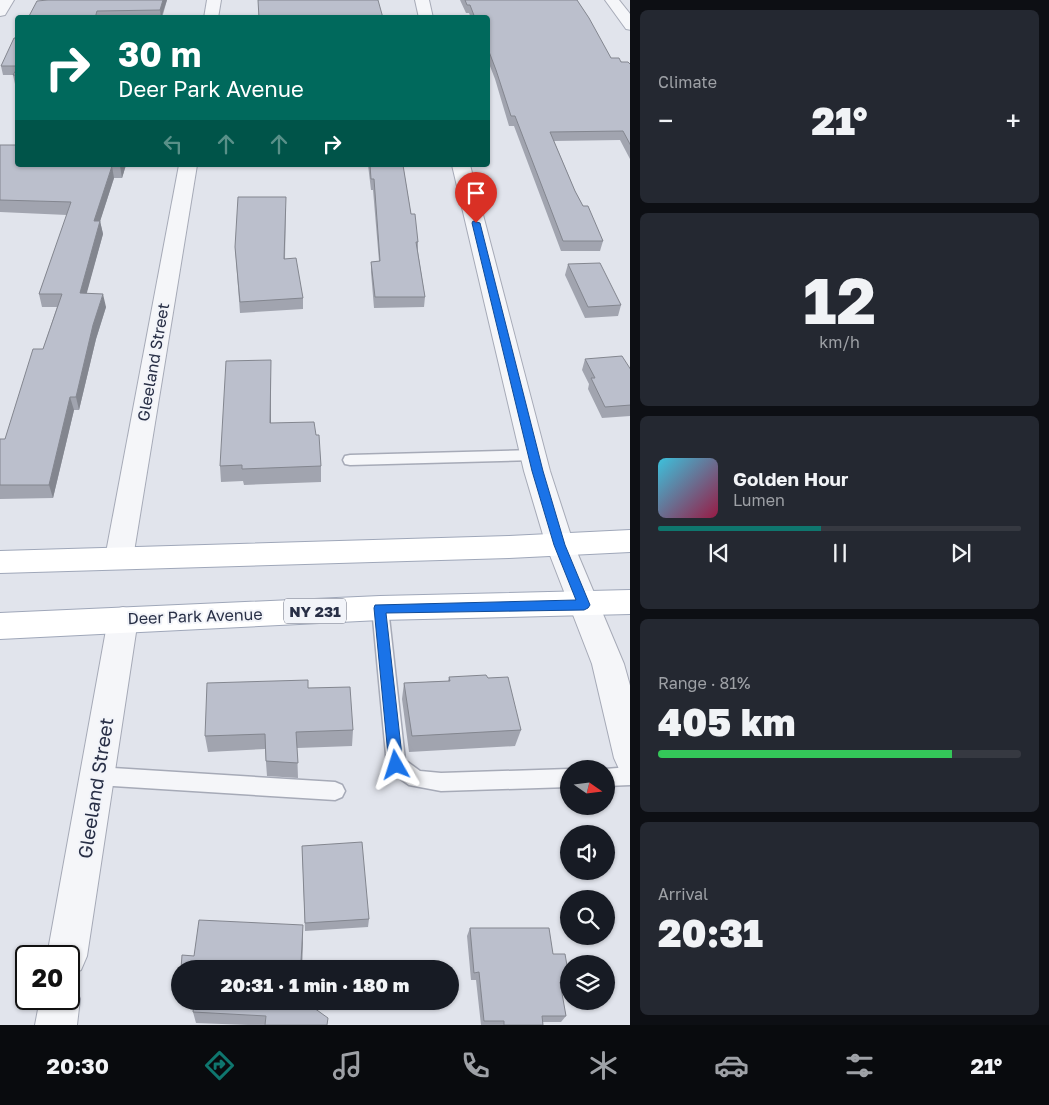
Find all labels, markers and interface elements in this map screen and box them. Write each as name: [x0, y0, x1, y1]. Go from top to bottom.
text: 30 m: [118, 33, 201, 75]
icon: right: [35, 35, 100, 100]
text: Climate: [658, 72, 717, 92]
text: Deer Park Avenue: [118, 75, 304, 102]
text: 21°: [812, 98, 867, 143]
text: −: [658, 104, 673, 137]
text: +: [1006, 104, 1021, 137]
icon: left: [159, 130, 187, 158]
icon: ahead: [212, 130, 240, 158]
icon: ahead: [265, 130, 293, 158]
icon: right: [318, 130, 346, 158]
pin: [455, 172, 497, 223]
icon: arrive: [462, 179, 490, 207]
text: 12: [803, 260, 876, 338]
street label: Gleeland Street: [133, 301, 173, 423]
text: km/h: [819, 332, 860, 352]
text: Golden Hour: [733, 467, 848, 490]
text: Lumen: [733, 490, 785, 510]
icon: previous: [705, 539, 733, 567]
icon: pause: [826, 539, 854, 567]
icon: next: [947, 539, 975, 567]
road number: NY 231: [284, 598, 346, 624]
street label: Deer Park Avenue: [127, 604, 263, 628]
text: Range · 81%: [658, 673, 750, 693]
text: 405 km: [658, 699, 796, 744]
street label: Gleeland Street: [72, 716, 118, 860]
position arrow: [369, 738, 421, 790]
north arrow: [560, 760, 615, 815]
map controls: [560, 760, 615, 1010]
button: sound: [560, 825, 615, 880]
text: Arrival: [658, 884, 708, 904]
button: search: [560, 890, 615, 945]
text: 20:31: [658, 910, 763, 955]
speed limit sign: 20: [15, 945, 80, 1010]
button: layers: [560, 955, 615, 1010]
text: 20:31 · 1 min · 180 m: [221, 973, 409, 996]
icon: directions: [202, 1048, 237, 1083]
icon: music: [330, 1048, 365, 1083]
icon: phone: [458, 1048, 493, 1083]
icon: climate: [586, 1048, 621, 1083]
icon: car: [714, 1048, 749, 1083]
icon: filters: [842, 1048, 877, 1083]
text: 20:30: [47, 1052, 109, 1079]
text: 21°: [971, 1052, 1002, 1079]

